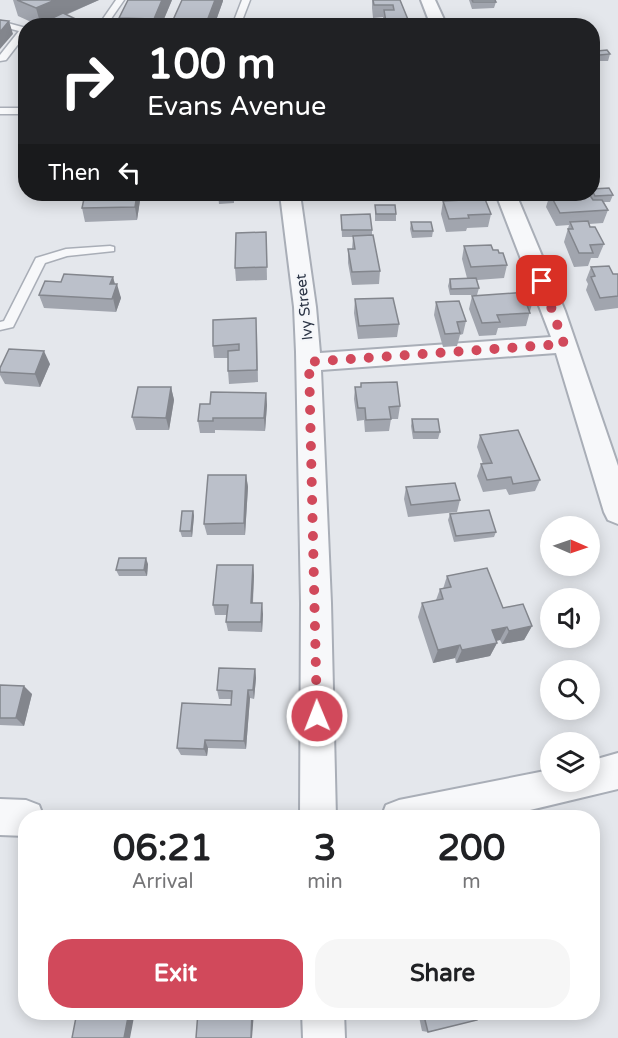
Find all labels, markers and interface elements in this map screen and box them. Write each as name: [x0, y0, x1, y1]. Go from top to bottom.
text: 100 m: [147, 39, 276, 90]
icon: right: [48, 42, 126, 120]
text: Evans Avenue: [147, 90, 326, 123]
icon: left: [113, 156, 146, 189]
text: Then: [48, 160, 101, 186]
pin: [516, 255, 567, 306]
icon: arrive: [525, 264, 558, 297]
street label: Ivy Street: [292, 273, 316, 341]
north arrow: [540, 516, 600, 576]
map controls: [540, 516, 600, 792]
button: sound: [540, 588, 600, 648]
button: search: [540, 660, 600, 720]
position arrow: [285, 684, 349, 748]
button: layers: [540, 732, 600, 792]
text: 06:21: [113, 827, 213, 870]
text: 3: [314, 827, 336, 870]
text: 200: [437, 827, 505, 870]
text: Arrival: [132, 870, 194, 894]
text: min: [307, 870, 343, 894]
text: m: [462, 870, 481, 894]
button: Exit: [48, 939, 303, 1008]
button: Share: [315, 939, 570, 1008]

